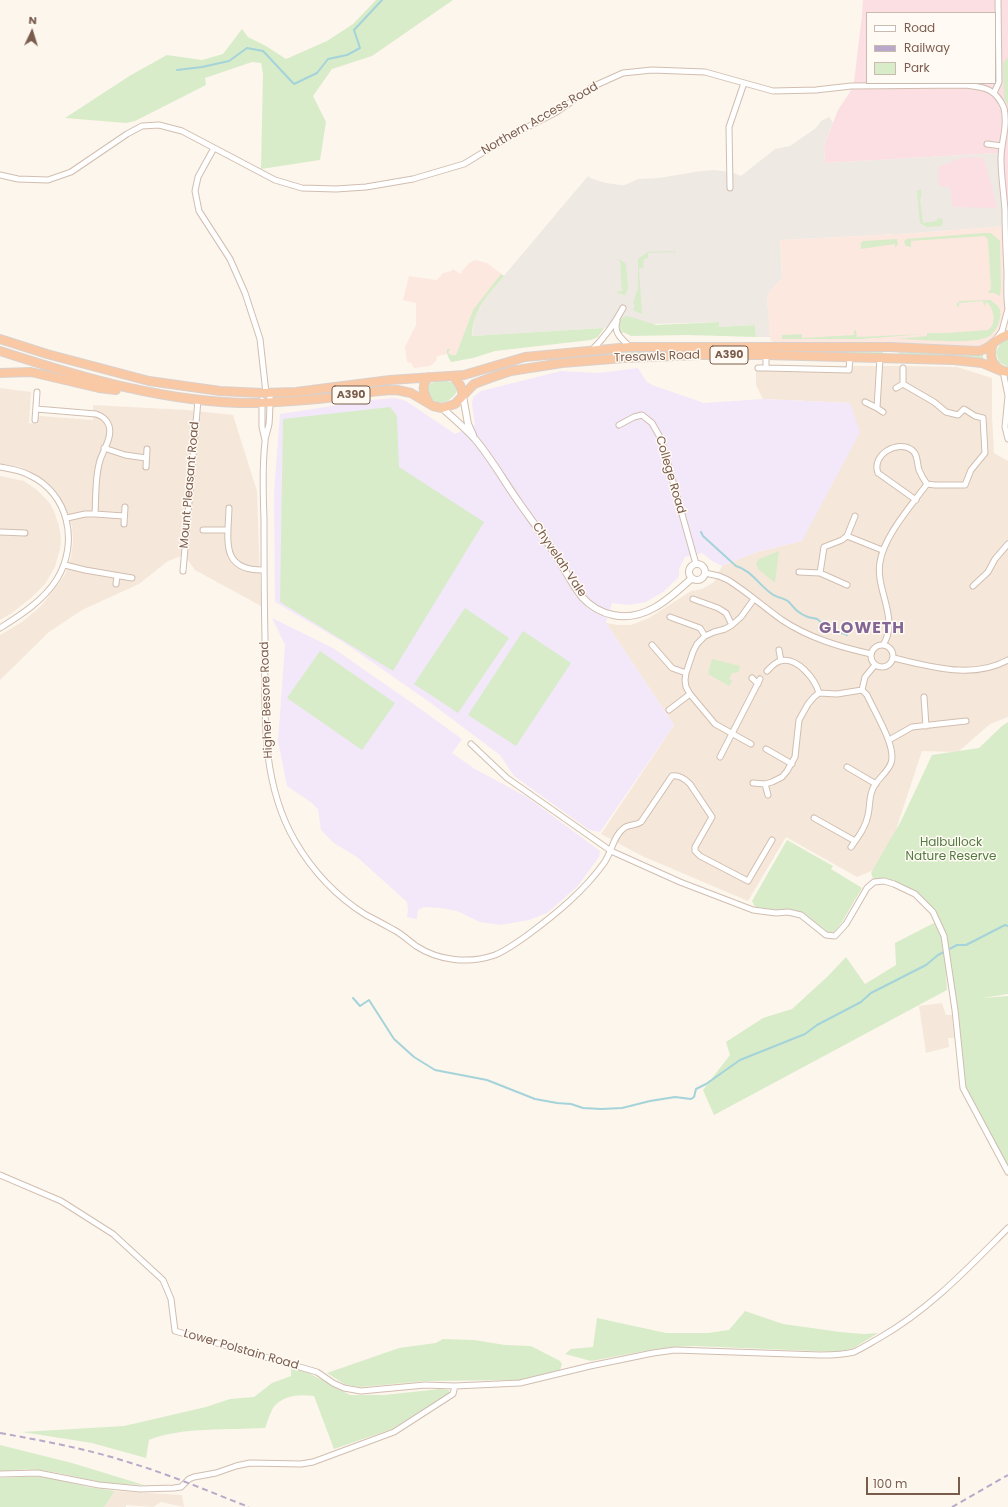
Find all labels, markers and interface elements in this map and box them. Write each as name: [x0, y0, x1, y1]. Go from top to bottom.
north arrow: [12, 12, 52, 52]
text: N: [28, 12, 38, 28]
legend: [866, 12, 996, 84]
text: Road: [904, 19, 935, 36]
text: Railway: [904, 39, 950, 56]
text: Park: [904, 59, 930, 76]
street label: Northern Access Road: [479, 80, 601, 158]
road number: A390: [710, 346, 748, 364]
street label: Tresawls Road: [614, 348, 700, 366]
road number: A390: [332, 386, 370, 404]
street label: Mount Pleasant Road: [177, 421, 203, 549]
street label: College Road: [652, 434, 688, 516]
street label: Chyvelah Vale: [529, 520, 589, 600]
district label: GLOWETH: [819, 619, 905, 639]
street label: Higher Besore Road: [258, 641, 276, 759]
park label: Halbullock Nature Reserve: [906, 836, 996, 864]
street label: Lower Polstain Road: [182, 1327, 300, 1373]
scale bar: [868, 1469, 962, 1495]
text: 100 m: [873, 1475, 907, 1492]

